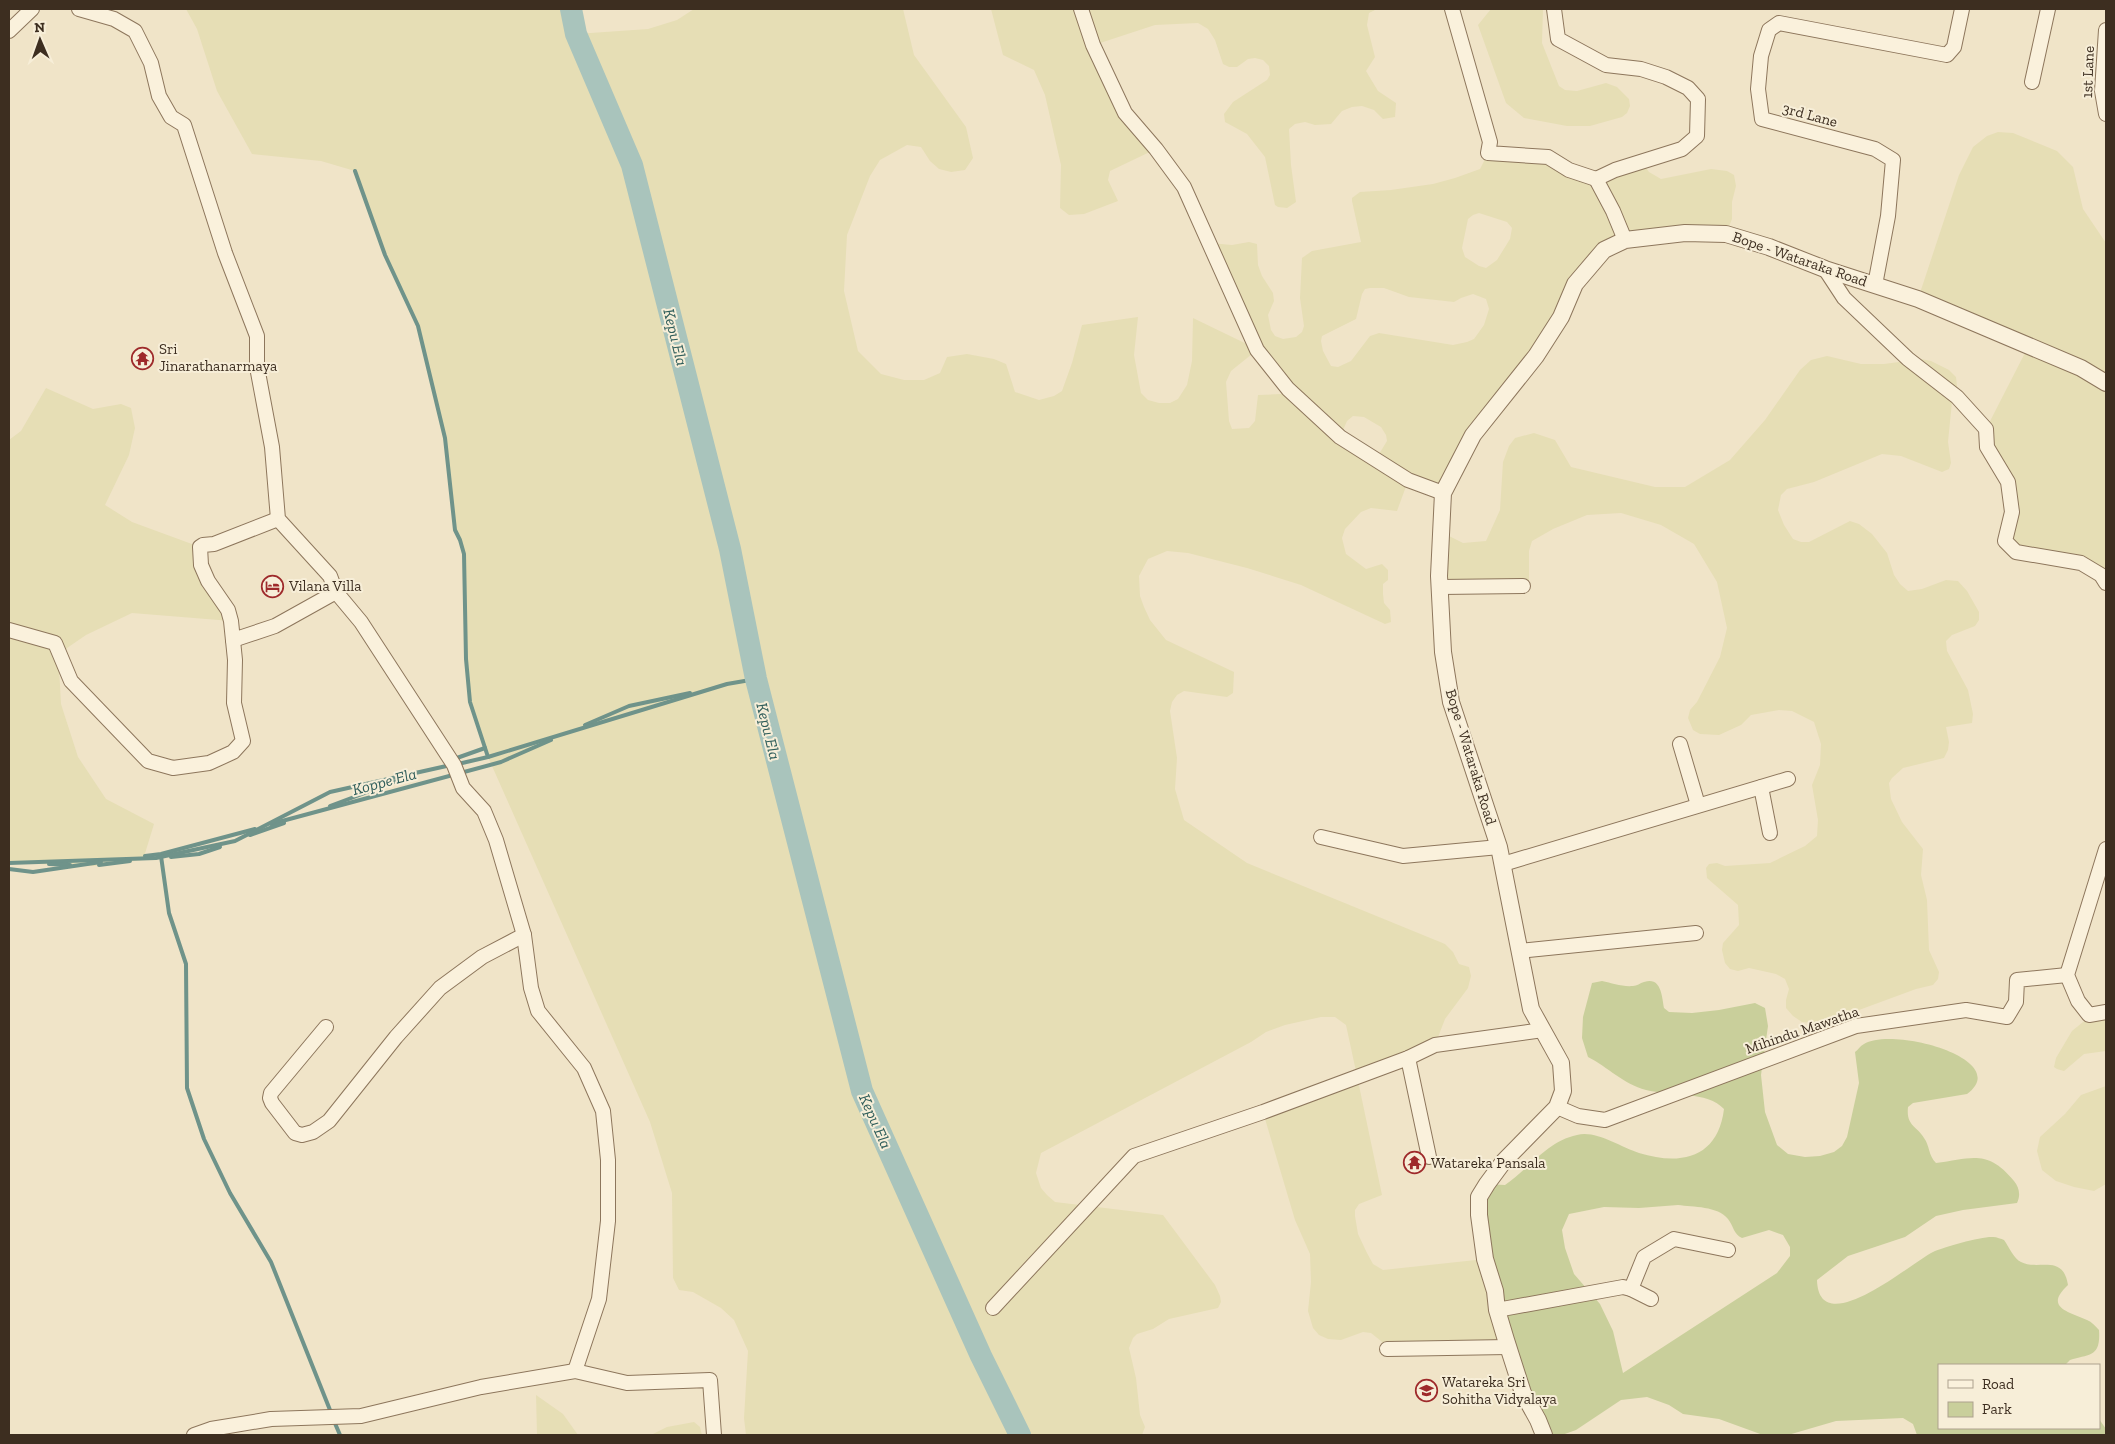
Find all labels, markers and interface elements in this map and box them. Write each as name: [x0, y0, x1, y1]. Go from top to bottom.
north arrow: [15, 15, 65, 65]
text: N: [34, 19, 46, 36]
street label: 1st Lane: [2078, 46, 2098, 98]
street label: 3rd Lane: [1780, 99, 1840, 131]
street label: Bope - Wataraka Road: [1730, 227, 1870, 291]
water label: Kepu Ela: [659, 307, 692, 368]
place label: Sri Jinarathanarmaya: [159, 340, 277, 375]
temple icon: Sri Jinarathanarmaya: [131, 346, 155, 370]
hotel icon: Vilana Villa: [261, 574, 285, 598]
place label: Vilana Villa: [288, 577, 361, 595]
street label: Bope - Wataraka Road: [1442, 687, 1500, 828]
water label: Kepu Ela: [752, 701, 785, 762]
water label: Koppe Ela: [350, 764, 418, 799]
street label: Mihindu Mawatha: [1743, 1002, 1861, 1058]
water label: Kepu Ela: [855, 1091, 896, 1152]
temple icon: Watareka Pansala: [1403, 1151, 1427, 1175]
place label: Watareka Pansala: [1431, 1154, 1546, 1172]
legend: [1938, 1364, 2100, 1429]
place label: Watareka Sri Sohitha Vidyalaya: [1442, 1373, 1557, 1408]
text: Road: [1982, 1375, 2015, 1393]
school or university icon: Watareka Sri Sohitha Vidyalaya: [1414, 1379, 1438, 1403]
text: Park: [1982, 1400, 2012, 1418]

